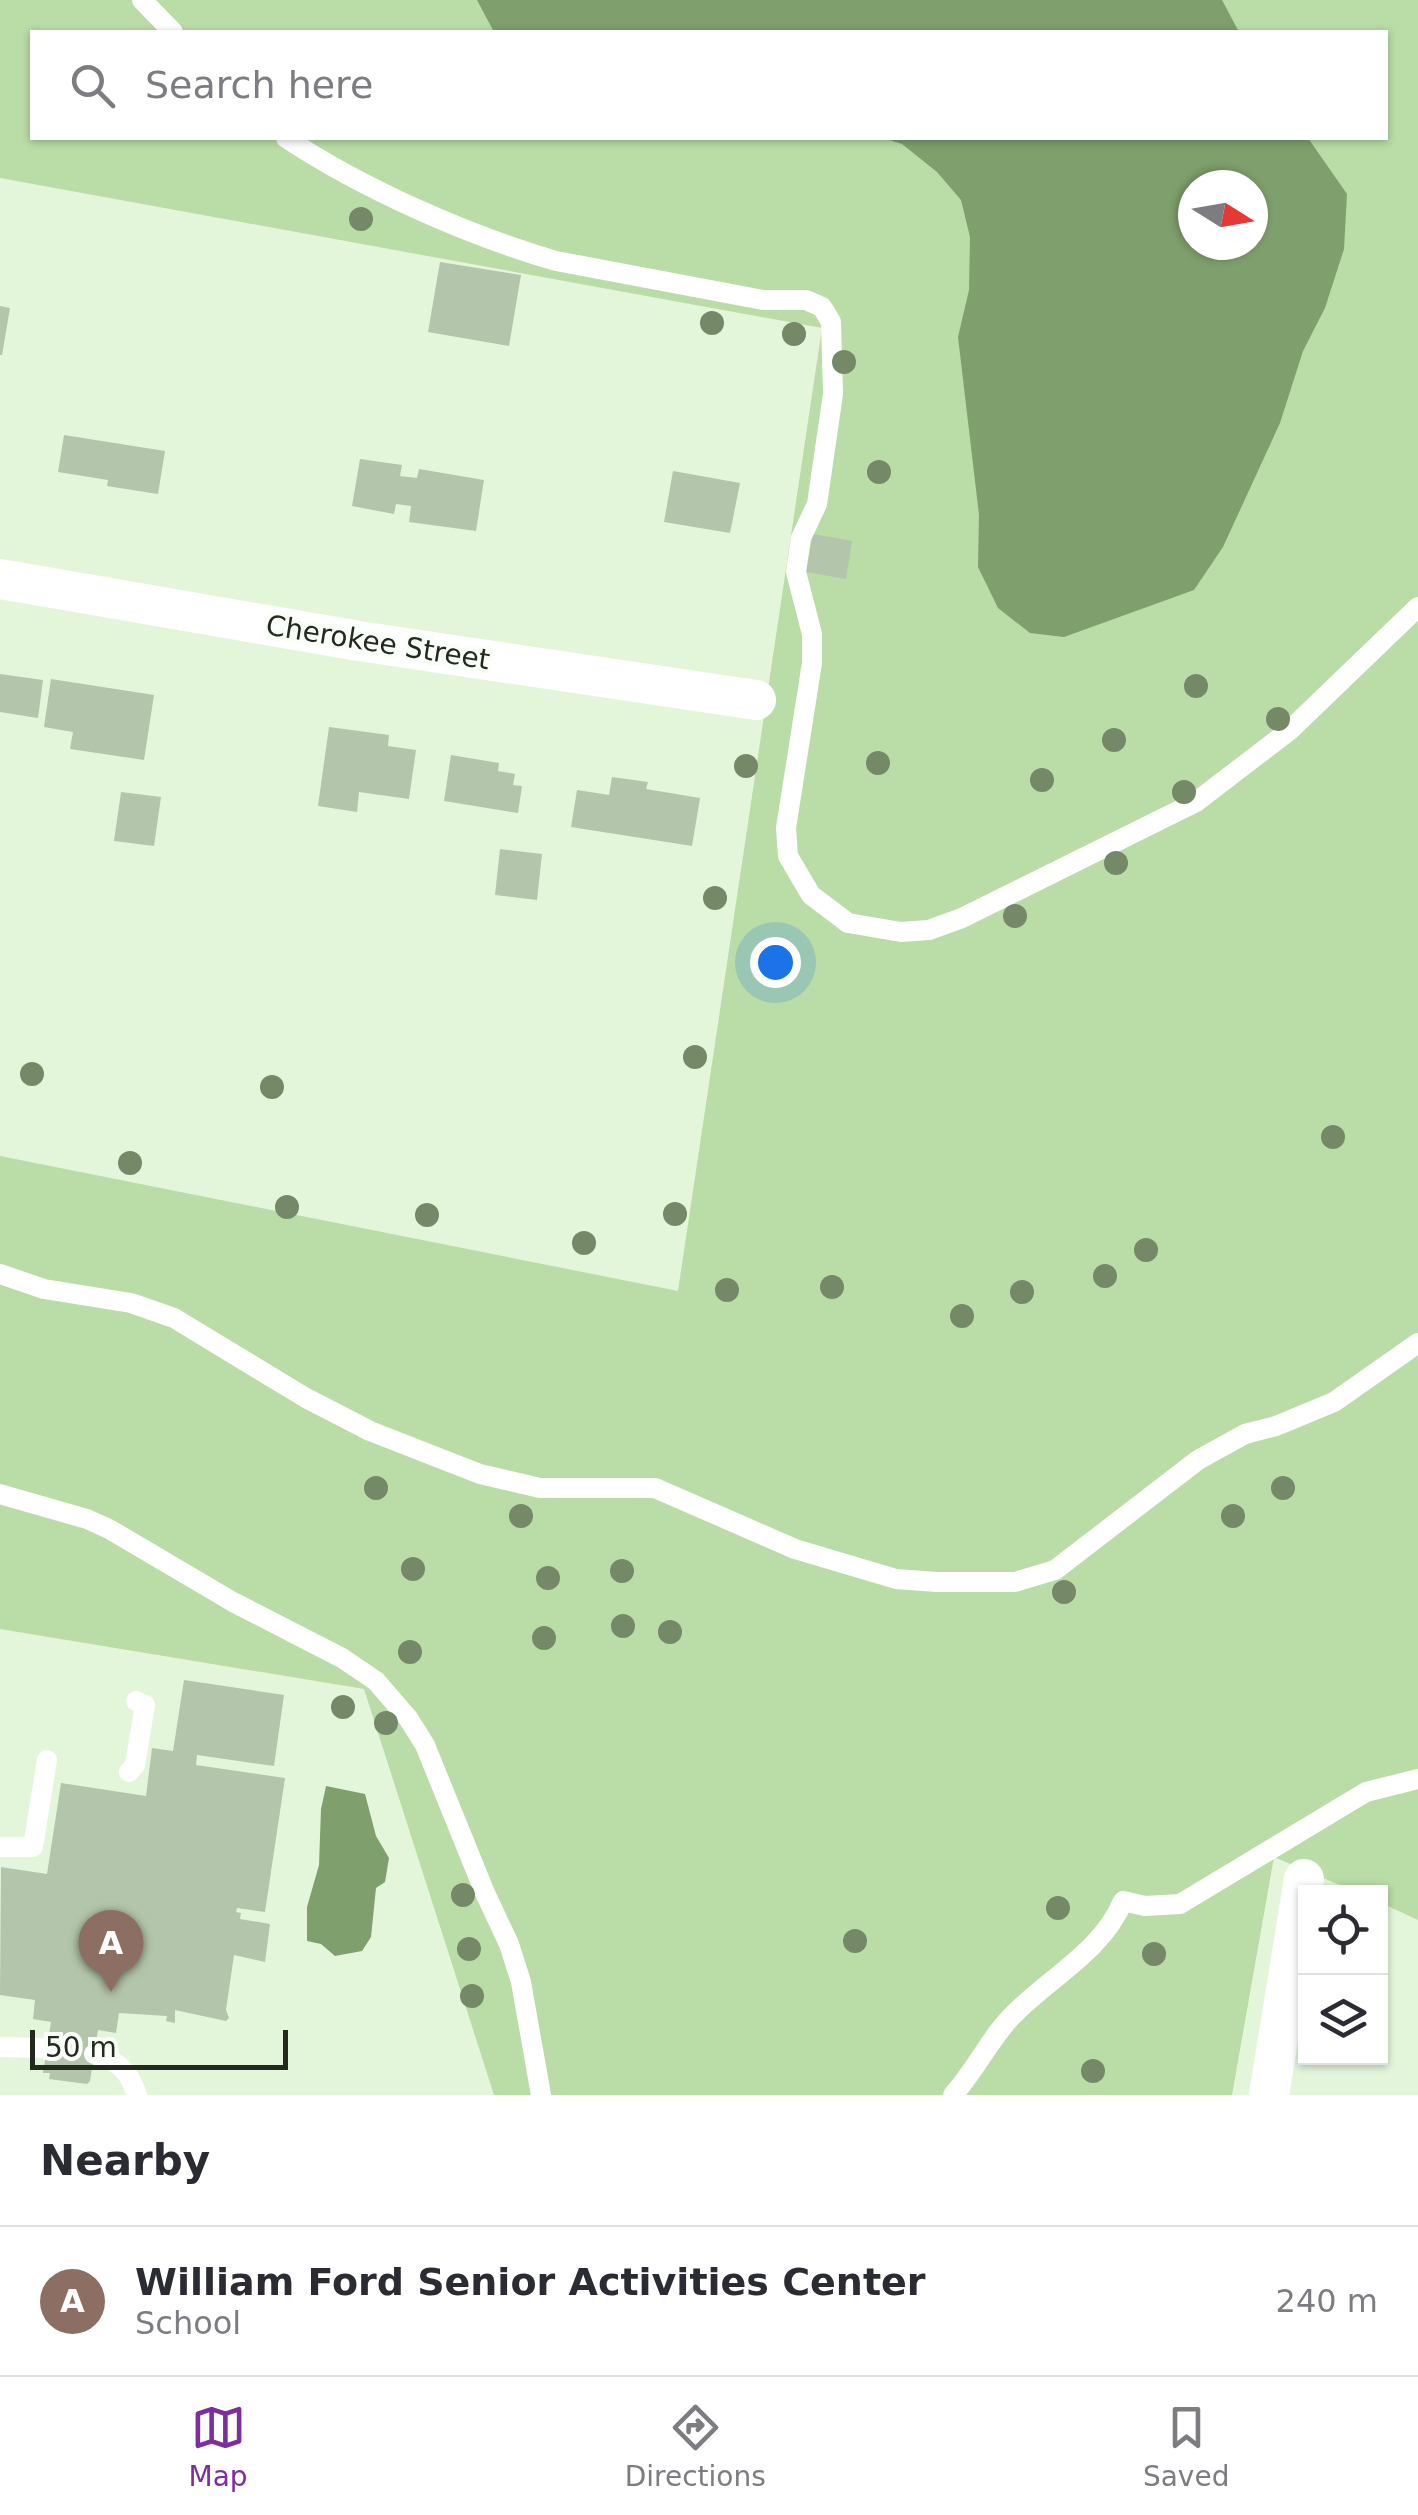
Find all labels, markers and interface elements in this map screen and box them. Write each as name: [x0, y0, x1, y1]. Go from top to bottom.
search box: [30, 30, 1388, 140]
icon: search: [65, 58, 120, 113]
text: Search here: [145, 63, 373, 107]
north arrow: [1178, 170, 1268, 260]
street label: Cherokee Street: [264, 609, 492, 676]
your location: [750, 937, 801, 988]
map controls: [1298, 1885, 1388, 2065]
button: locate: [1298, 1885, 1388, 1975]
pin: A: [78, 1910, 144, 1992]
button: layers: [1298, 1975, 1388, 2065]
scale bar: [30, 2025, 288, 2070]
text: 50 m: [45, 2031, 117, 2064]
text: Nearby: [40, 2136, 210, 2185]
text: William Ford Senior Activities Center: [135, 2260, 926, 2304]
text: A: [60, 2282, 85, 2320]
text: 240 m: [1276, 2282, 1378, 2320]
text: School: [135, 2304, 241, 2342]
tab: Map: [189, 2400, 248, 2493]
tab: Directions: [625, 2400, 766, 2493]
tab: Saved: [1143, 2400, 1229, 2493]

